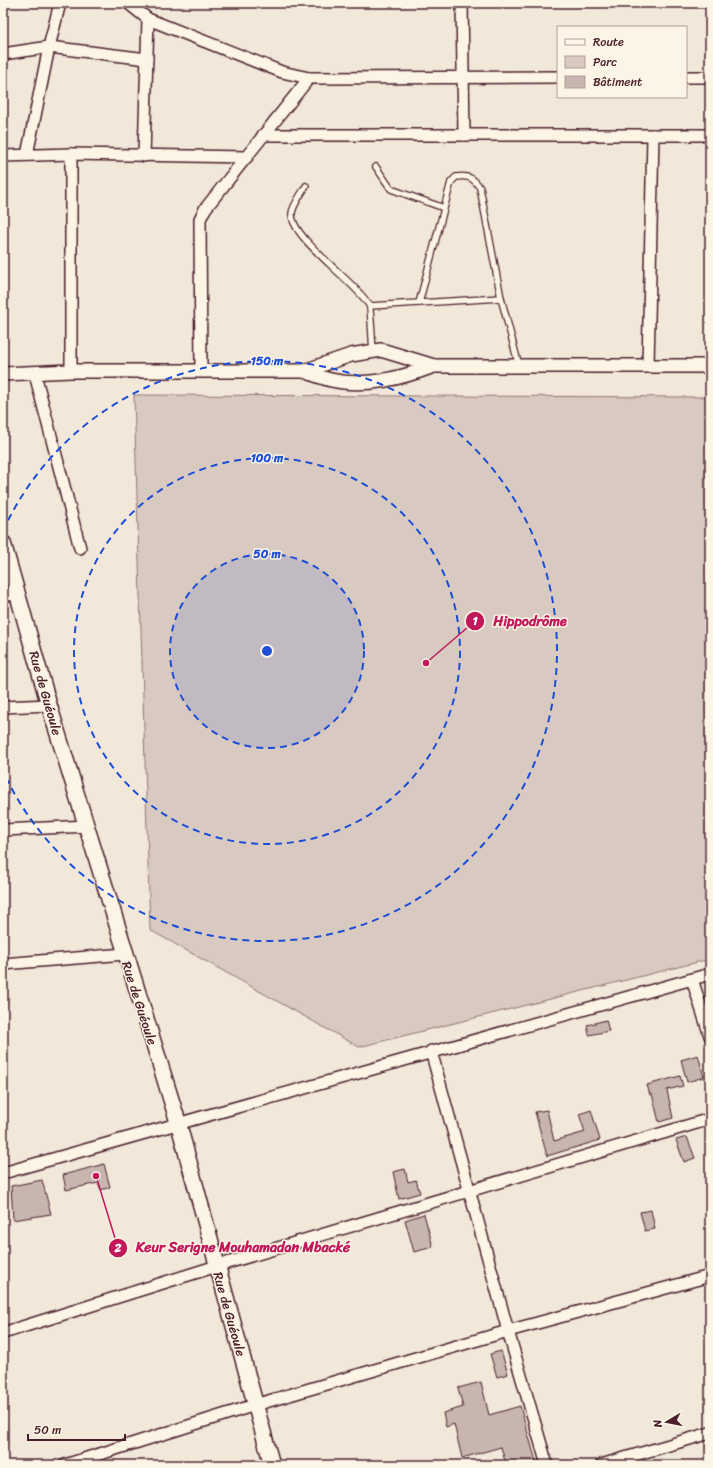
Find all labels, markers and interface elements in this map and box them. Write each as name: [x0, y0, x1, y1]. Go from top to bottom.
legend: [557, 26, 687, 98]
text: Route: [593, 31, 624, 53]
text: Parc: [593, 51, 617, 73]
text: Bâtiment: [593, 71, 642, 93]
text: 150 m: [251, 350, 284, 372]
text: 100 m: [251, 447, 284, 469]
text: 50 m: [253, 543, 281, 565]
callout: Hippodrôme: [465, 608, 574, 634]
text: Hippodrôme: [492, 609, 567, 634]
text: 1: [472, 610, 478, 632]
centre of rings: [260, 644, 274, 658]
street label: Rue de Guéoule: [22, 648, 69, 738]
street label: Rue de Guéoule: [115, 958, 164, 1048]
callout: Keur Serigne Mouhamadan Mbacké: [108, 1235, 359, 1261]
text: Keur Serigne Mouhamadan Mbacké: [135, 1235, 351, 1260]
text: 2: [114, 1237, 122, 1259]
street label: Rue de Guéoule: [206, 1269, 253, 1359]
north arrow: [647, 1402, 687, 1442]
scale bar: [28, 1416, 125, 1442]
text: N: [648, 1418, 668, 1430]
text: 50 m: [34, 1419, 61, 1441]

